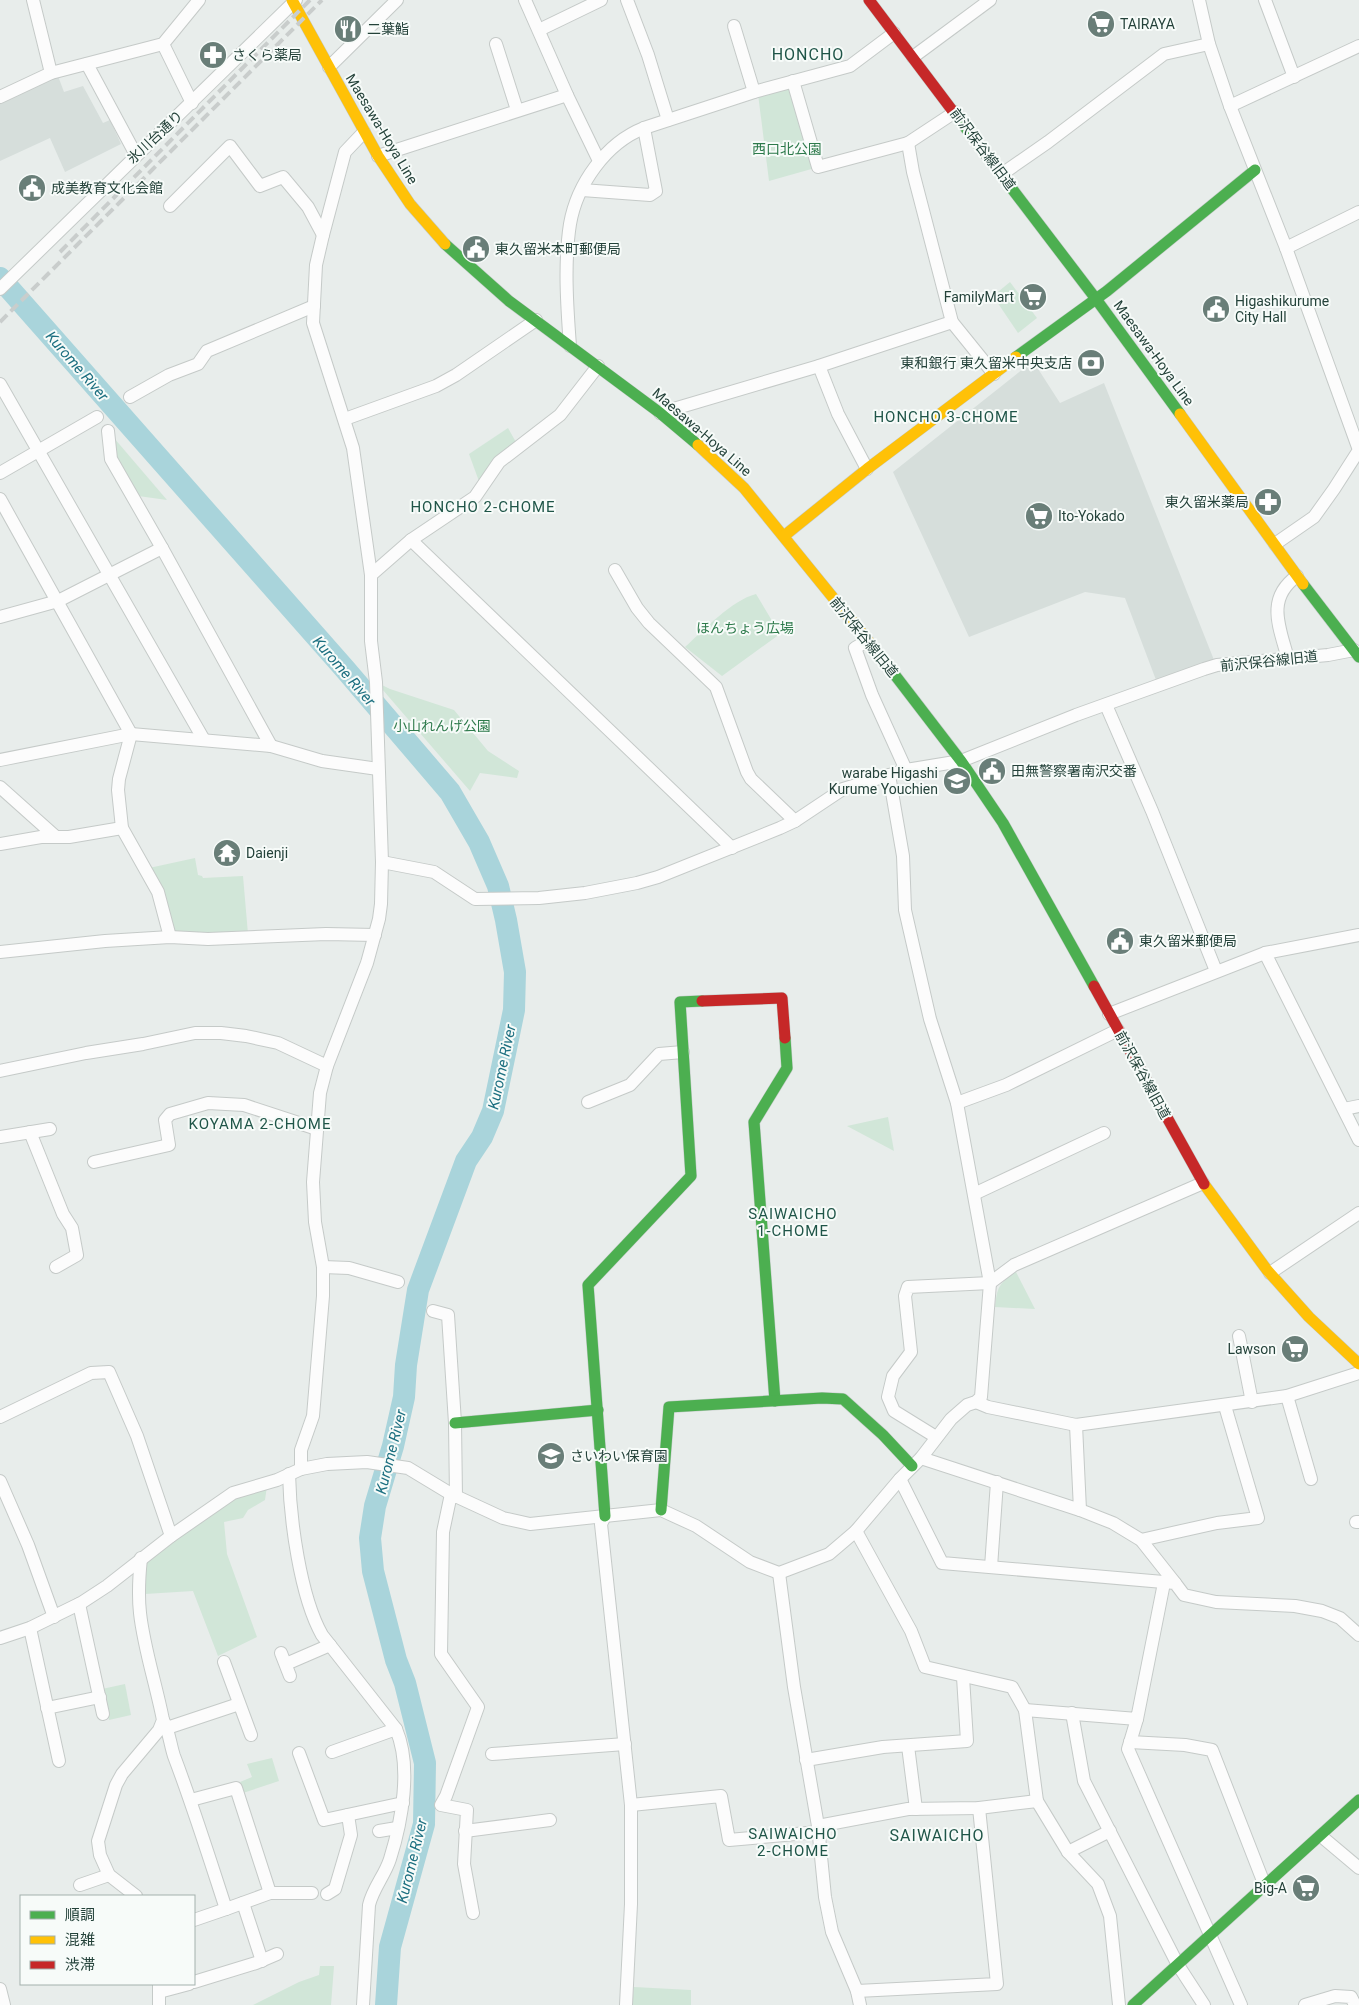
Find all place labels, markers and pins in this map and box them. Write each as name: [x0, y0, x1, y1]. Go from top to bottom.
supermarket icon: TAIRAYA: [1086, 9, 1116, 39]
restaurant icon: 二葉鮨: [333, 14, 363, 44]
place label: TAIRAYA: [1120, 16, 1175, 32]
place label: 二葉鮨: [367, 21, 409, 37]
pharmacy icon: さくら薬局: [198, 40, 228, 70]
place label: さくら薬局: [232, 47, 302, 63]
public building icon: 成美教育文化会館: [17, 173, 47, 203]
place label: 成美教育文化会館: [51, 180, 163, 196]
public building icon: 東久留米本町郵便局: [461, 234, 491, 264]
place label: 東久留米本町郵便局: [495, 241, 621, 257]
supermarket icon: FamilyMart: [1018, 282, 1048, 312]
place label: FamilyMart: [944, 289, 1014, 305]
place label: Higashikurume City Hall: [1235, 293, 1329, 325]
public building icon: Higashikurume City Hall: [1201, 294, 1231, 324]
bank icon: 東和銀行 東久留米中央支店: [1076, 348, 1106, 378]
place label: 東和銀行 東久留米中央支店: [901, 355, 1072, 371]
pharmacy icon: 東久留米薬局: [1253, 487, 1283, 517]
place label: 東久留米薬局: [1165, 494, 1249, 510]
supermarket icon: Ito-Yokado: [1024, 501, 1054, 531]
place label: Ito-Yokado: [1058, 508, 1125, 524]
public building icon: 田無警察署南沢交番: [977, 756, 1007, 786]
place label: 田無警察署南沢交番: [1011, 763, 1137, 779]
place label: warabe Higashi Kurume Youchien: [829, 765, 938, 797]
school or university icon: warabe Higashi Kurume Youchien: [942, 766, 972, 796]
temple icon: Daienji: [212, 838, 242, 868]
place label: Daienji: [246, 845, 288, 861]
public building icon: 東久留米郵便局: [1105, 926, 1135, 956]
place label: 東久留米郵便局: [1139, 933, 1237, 949]
supermarket icon: Lawson: [1280, 1334, 1310, 1364]
place label: Lawson: [1227, 1341, 1276, 1357]
school or university icon: さいわい保育園: [536, 1441, 566, 1471]
place label: さいわい保育園: [570, 1448, 668, 1464]
supermarket icon: Big-A: [1291, 1873, 1321, 1903]
place label: Big-A: [1254, 1880, 1287, 1896]

